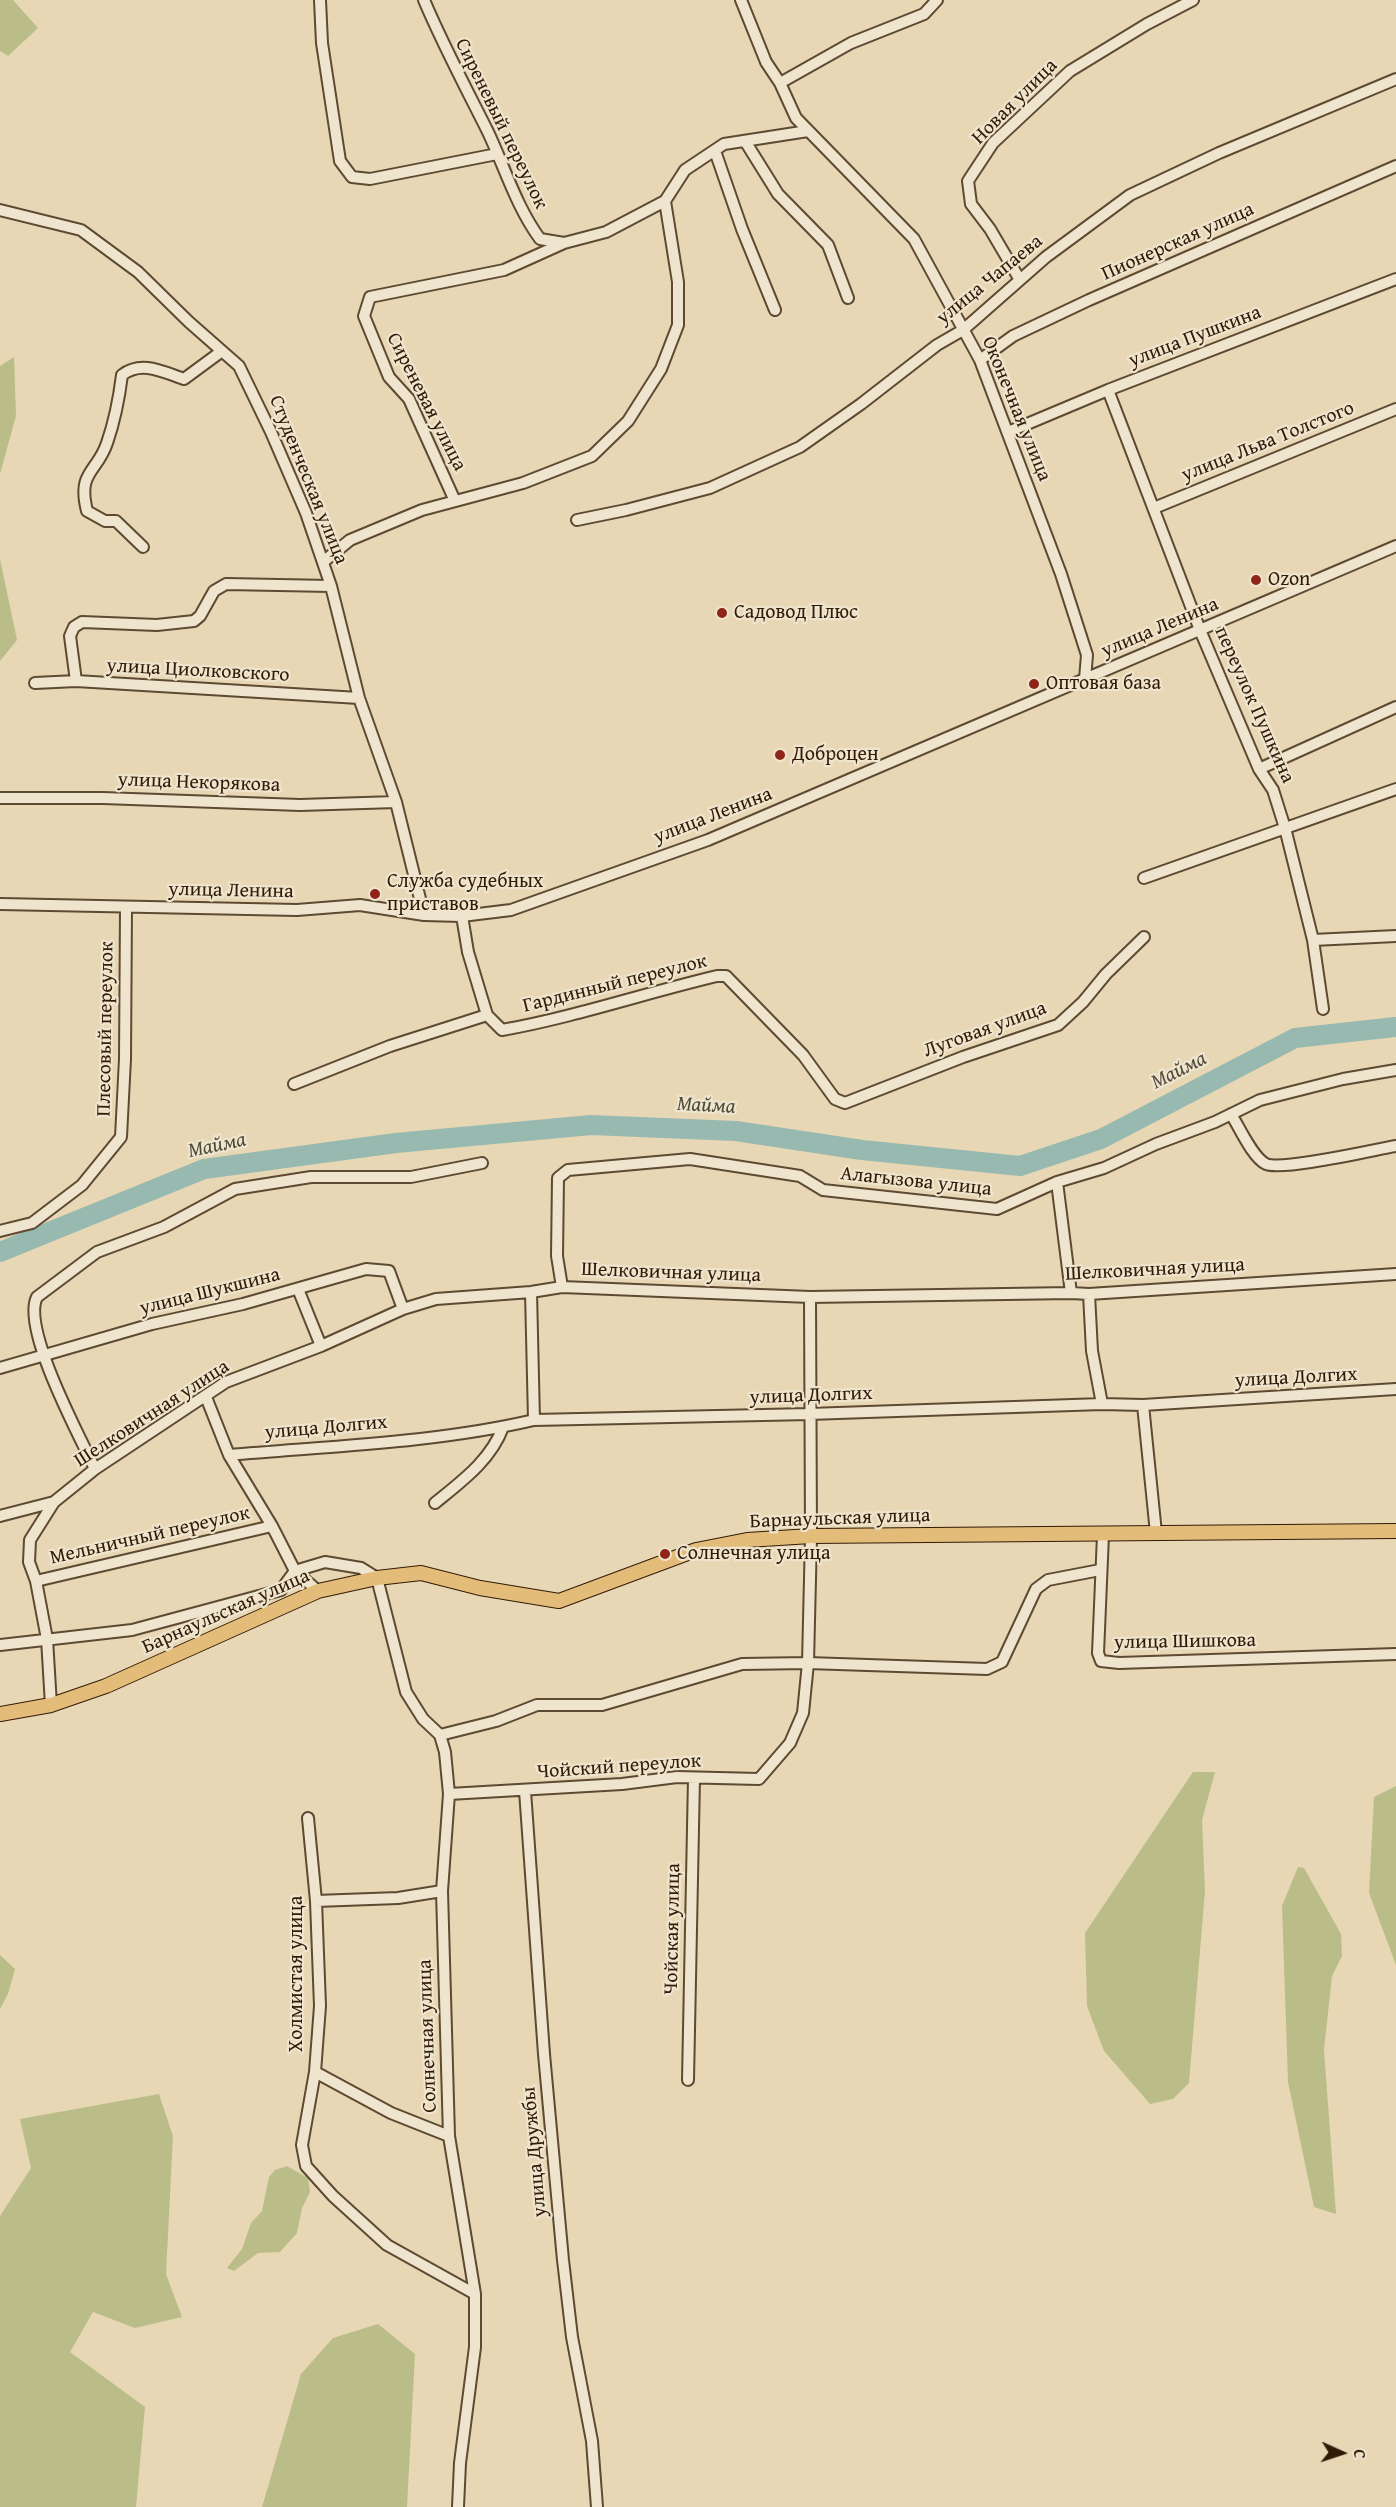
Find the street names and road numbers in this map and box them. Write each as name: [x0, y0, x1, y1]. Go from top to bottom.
street label: Сиреневый переулок: [449, 35, 553, 213]
street label: Новая улица: [967, 54, 1063, 150]
street label: Пионерская улица: [1098, 198, 1258, 286]
street label: улица Чапаева: [932, 230, 1048, 330]
street label: улица Пушкина: [1125, 301, 1265, 373]
street label: Сиреневая улица: [381, 329, 471, 475]
street label: Оконечная улица: [976, 333, 1056, 485]
street label: Студенческая улица: [263, 392, 353, 568]
street label: улица Льва Толстого: [1178, 396, 1358, 488]
street label: улица Ленина: [1098, 593, 1222, 663]
street label: переулок Пушкина: [1209, 623, 1299, 787]
street label: улица Циолковского: [106, 654, 290, 688]
street label: улица Некорякова: [117, 768, 281, 798]
street label: улица Ленина: [650, 782, 776, 850]
street label: улица Ленина: [168, 878, 294, 904]
street label: Плесовый переулок: [92, 941, 120, 1117]
street label: Гардинный переулок: [520, 949, 710, 1019]
street label: Луговая улица: [920, 997, 1050, 1063]
street label: Алагызова улица: [839, 1162, 993, 1202]
street label: Шелковичная улица: [1065, 1253, 1245, 1287]
street label: Шелковичная улица: [581, 1258, 761, 1288]
street label: улица Шукшина: [137, 1263, 283, 1321]
street label: Шелковичная улица: [70, 1355, 234, 1473]
street label: улица Долгих: [1234, 1363, 1358, 1393]
street label: улица Долгих: [749, 1382, 873, 1410]
street label: улица Долгих: [264, 1411, 388, 1445]
street label: Мельничный переулок: [48, 1501, 252, 1571]
street label: Барнаульская улица: [749, 1504, 931, 1534]
street label: Барнаульская улица: [139, 1564, 313, 1660]
street label: улица Шишкова: [1114, 1629, 1256, 1655]
street label: Чойский переулок: [536, 1749, 702, 1785]
street label: Чойская улица: [660, 1863, 686, 1995]
street label: Холмистая улица: [285, 1896, 309, 2052]
street label: Солнечная улица: [413, 1959, 443, 2113]
street label: улица Дружбы: [517, 2086, 553, 2218]

